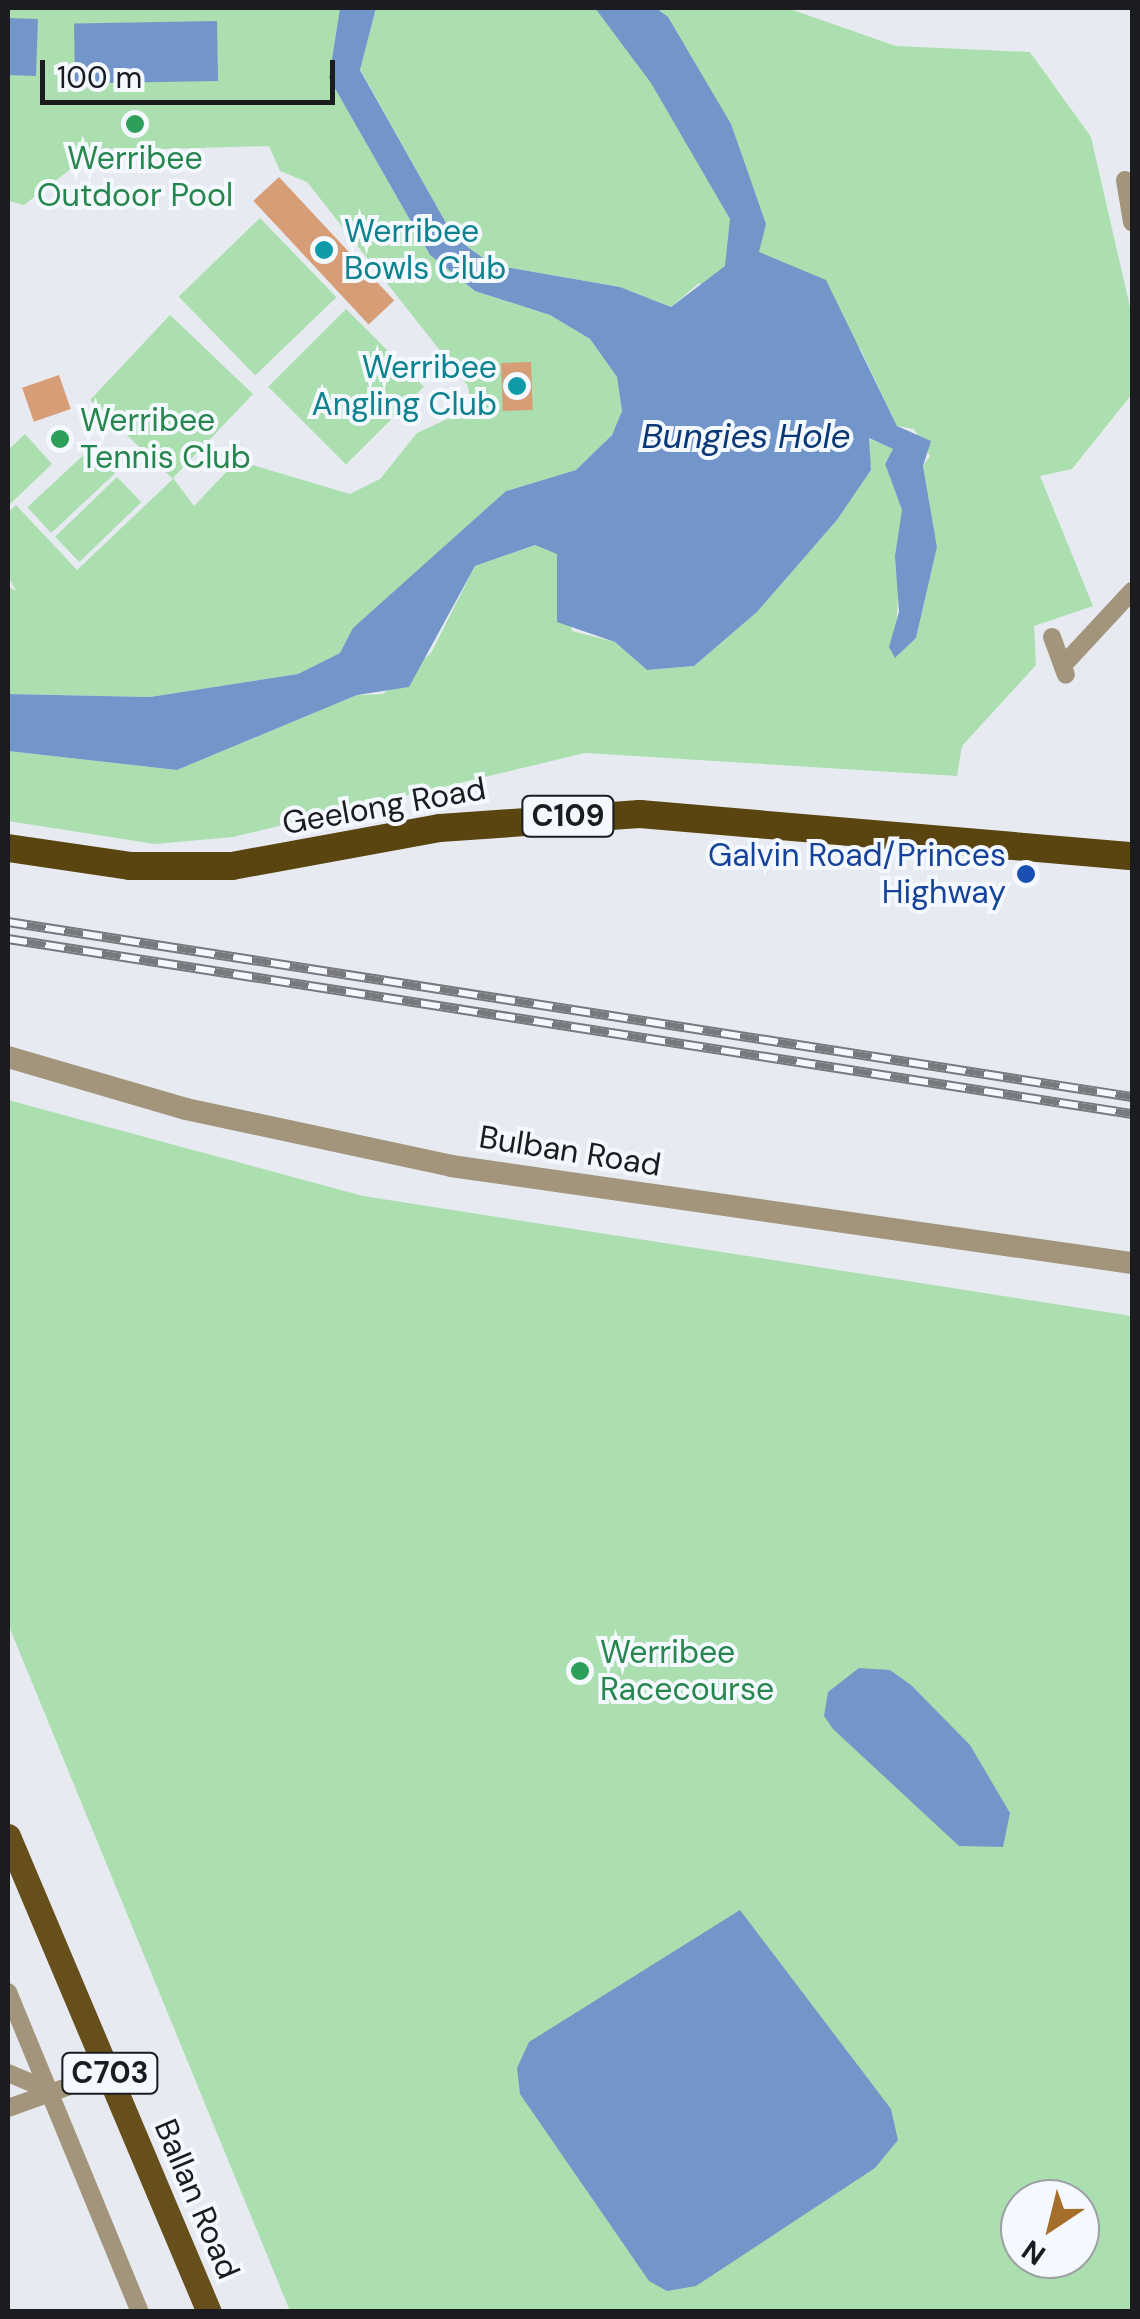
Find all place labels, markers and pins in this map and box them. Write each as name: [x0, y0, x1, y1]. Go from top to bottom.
marker: Werribee Outdoor Pool: [124, 113, 146, 135]
place label: Werribee Outdoor Pool: [37, 140, 233, 215]
place label: Werribee Bowls Club: [344, 213, 506, 288]
marker: Werribee Bowls Club: [313, 239, 335, 261]
place label: Werribee Angling Club: [312, 349, 497, 424]
marker: Werribee Angling Club: [506, 375, 528, 397]
place label: Werribee Tennis Club: [80, 402, 251, 477]
marker: Werribee Tennis Club: [49, 428, 71, 450]
place label: Galvin Road/Princes Highway: [708, 837, 1006, 912]
marker: Galvin Road/Princes Highway: [1015, 863, 1037, 885]
place label: Werribee Racecourse: [600, 1634, 774, 1709]
marker: Werribee Racecourse: [569, 1660, 591, 1682]

